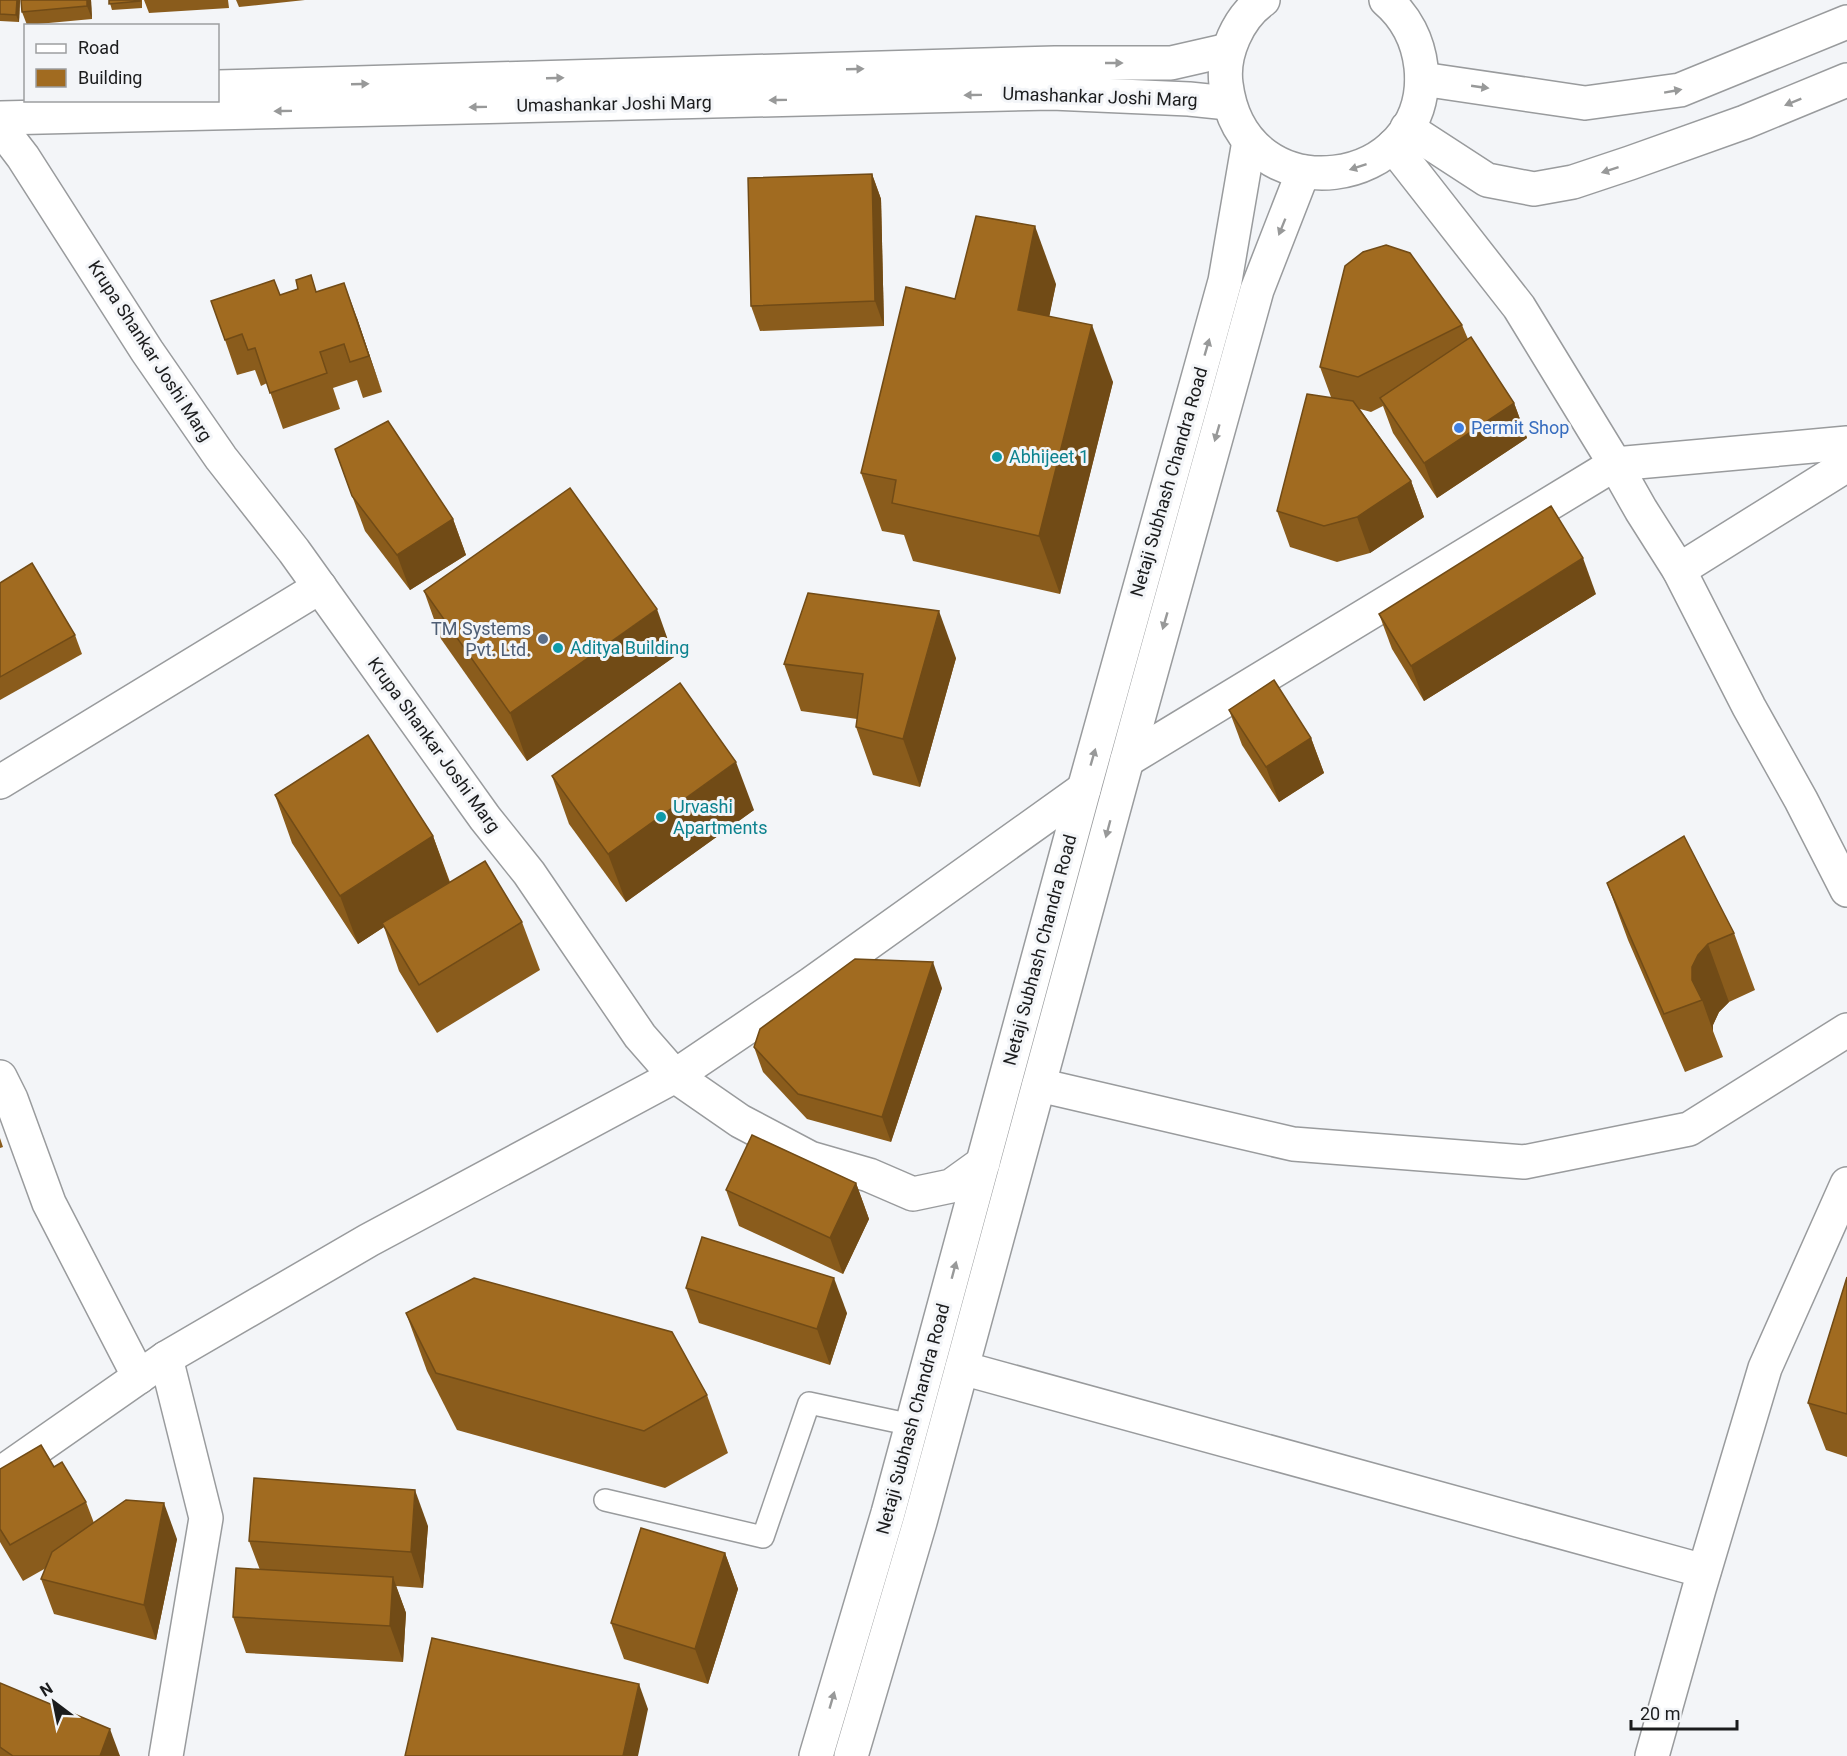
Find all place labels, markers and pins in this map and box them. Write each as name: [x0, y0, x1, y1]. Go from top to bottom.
place label: Permit Shop: [1471, 417, 1569, 438]
marker: Permit Shop: [1452, 421, 1466, 435]
place label: Abhijeet 1: [1009, 446, 1089, 467]
marker: Abhijeet 1: [990, 450, 1004, 464]
place label: TM Systems Pvt. Ltd.: [431, 618, 531, 660]
marker: TM Systems Pvt. Ltd.: [536, 632, 550, 646]
place label: Aditya Building: [570, 637, 689, 658]
marker: Aditya Building: [551, 641, 565, 655]
place label: Urvashi Apartments: [673, 796, 768, 838]
marker: Urvashi Apartments: [654, 810, 668, 824]

